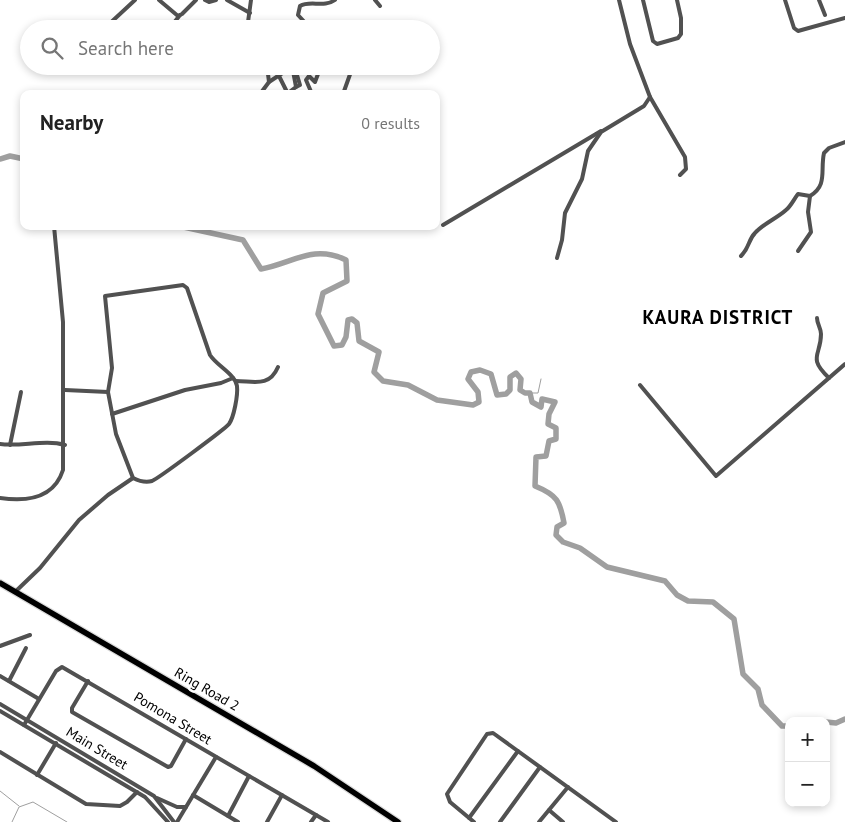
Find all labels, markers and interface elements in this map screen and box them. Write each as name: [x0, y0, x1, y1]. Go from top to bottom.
search box: [20, 20, 440, 75]
icon: search: [38, 34, 66, 62]
text: Search here: [78, 36, 174, 60]
text: Nearby: [40, 109, 103, 136]
text: 0 results: [361, 113, 420, 133]
district label: KAURA DISTRICT: [643, 305, 793, 329]
street label: Ring Road 2: [171, 663, 243, 715]
street label: Pomona Street: [131, 688, 215, 748]
map controls: [785, 717, 830, 807]
button: +: [785, 717, 830, 762]
street label: Main Street: [63, 723, 131, 774]
button: −: [785, 762, 830, 807]

